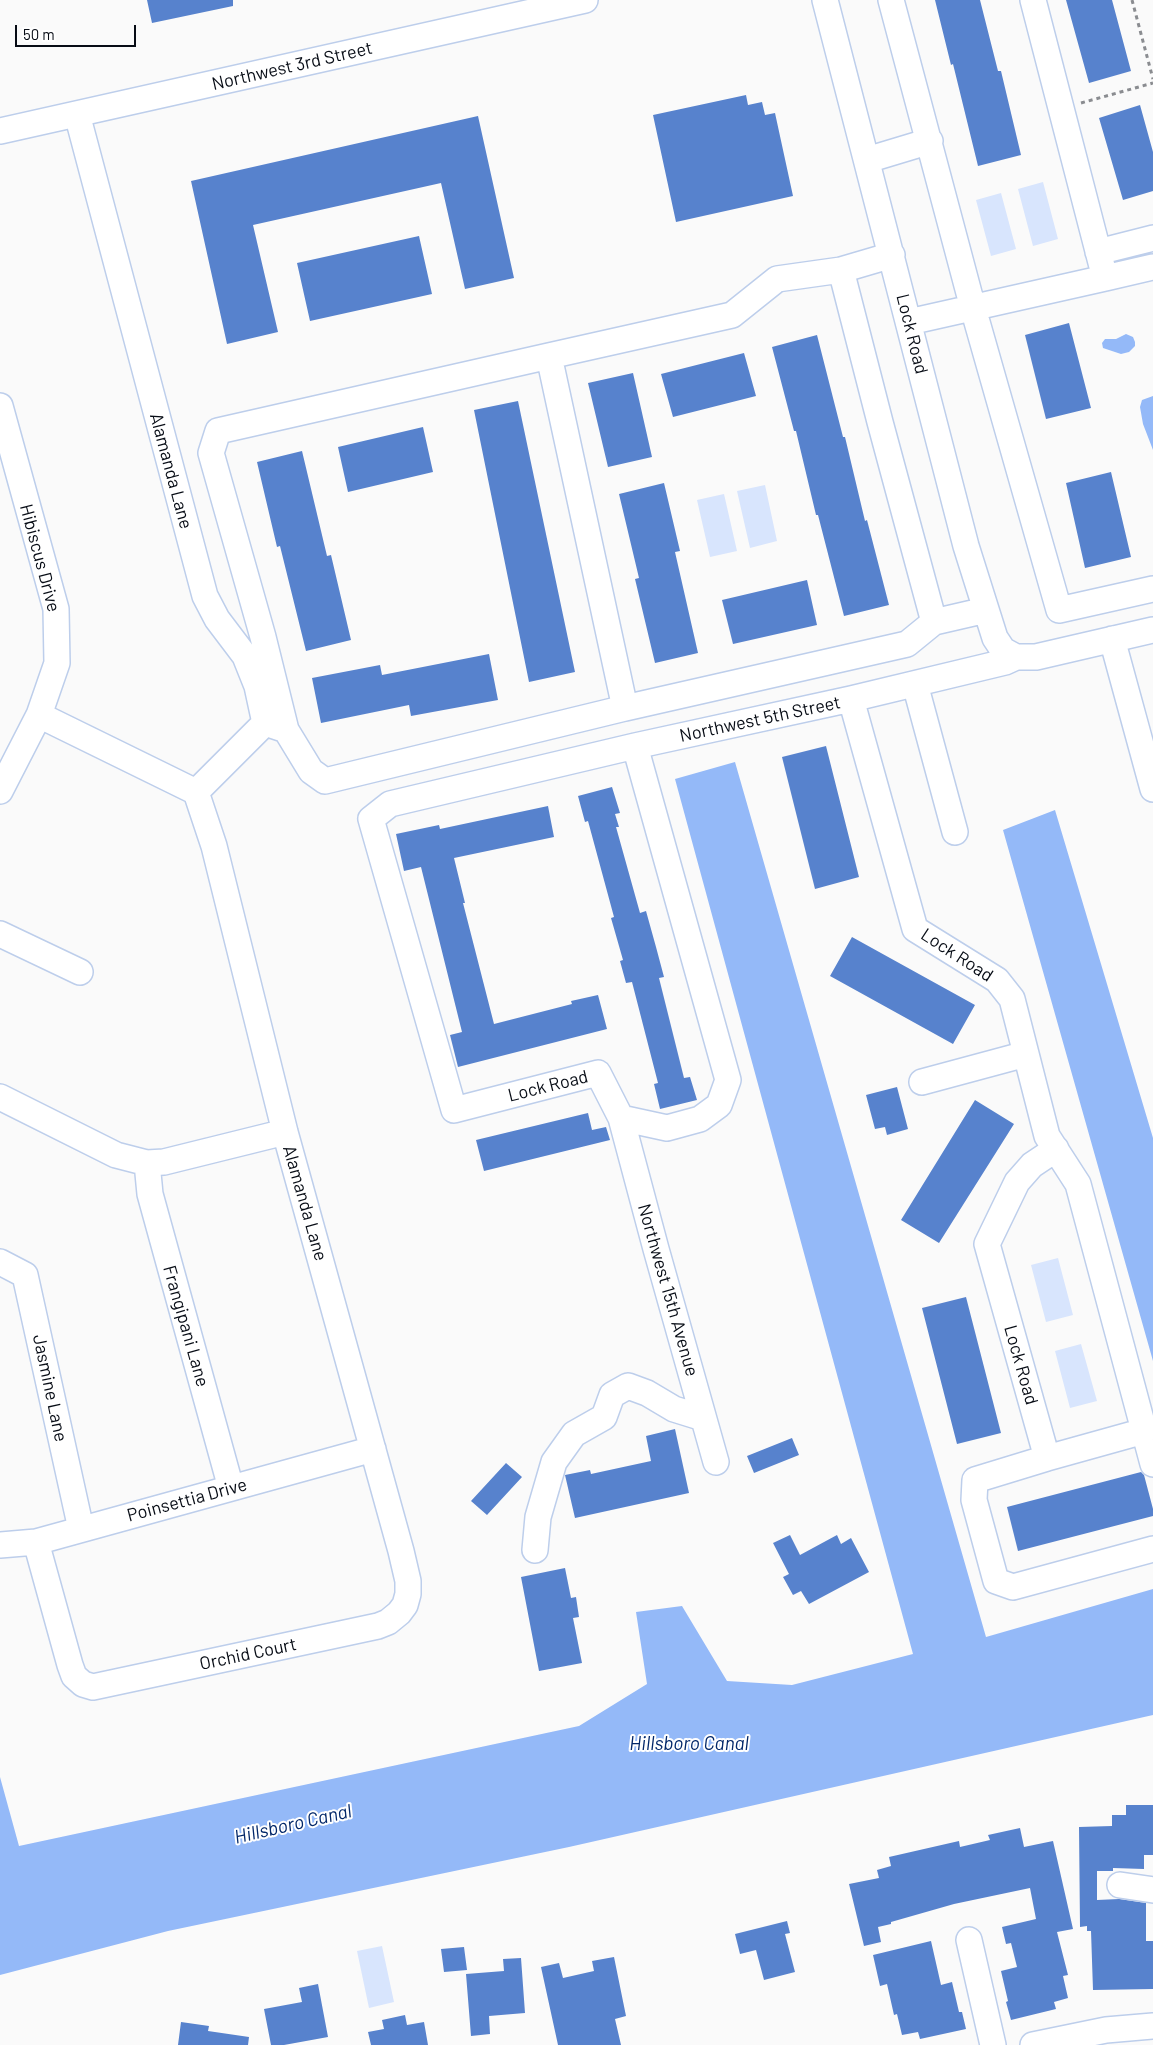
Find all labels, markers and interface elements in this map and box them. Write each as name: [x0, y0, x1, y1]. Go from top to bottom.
scale bar: [18, 15, 139, 47]
text: 50 m: [23, 25, 55, 43]
street label: Northwest 3rd Street: [210, 37, 374, 95]
street label: Lock Road: [892, 292, 932, 376]
street label: Alamanda Lane: [145, 411, 197, 531]
street label: Hibiscus Drive: [15, 502, 65, 614]
street label: Northwest 5th Street: [678, 691, 842, 747]
street label: Lock Road: [917, 924, 997, 986]
street label: Lock Road: [506, 1066, 590, 1106]
street label: Alamanda Lane: [278, 1143, 332, 1263]
street label: Northwest 15th Avenue: [633, 1201, 703, 1379]
street label: Frangipani Lane: [158, 1263, 214, 1389]
street label: Lock Road: [999, 1323, 1043, 1407]
street label: Jasmine Lane: [28, 1332, 72, 1444]
street label: Poinsettia Drive: [125, 1474, 249, 1526]
street label: Orchid Court: [198, 1633, 298, 1675]
water label: Hillsboro Canal: [629, 1733, 749, 1755]
water label: Hillsboro Canal: [232, 1799, 354, 1849]

